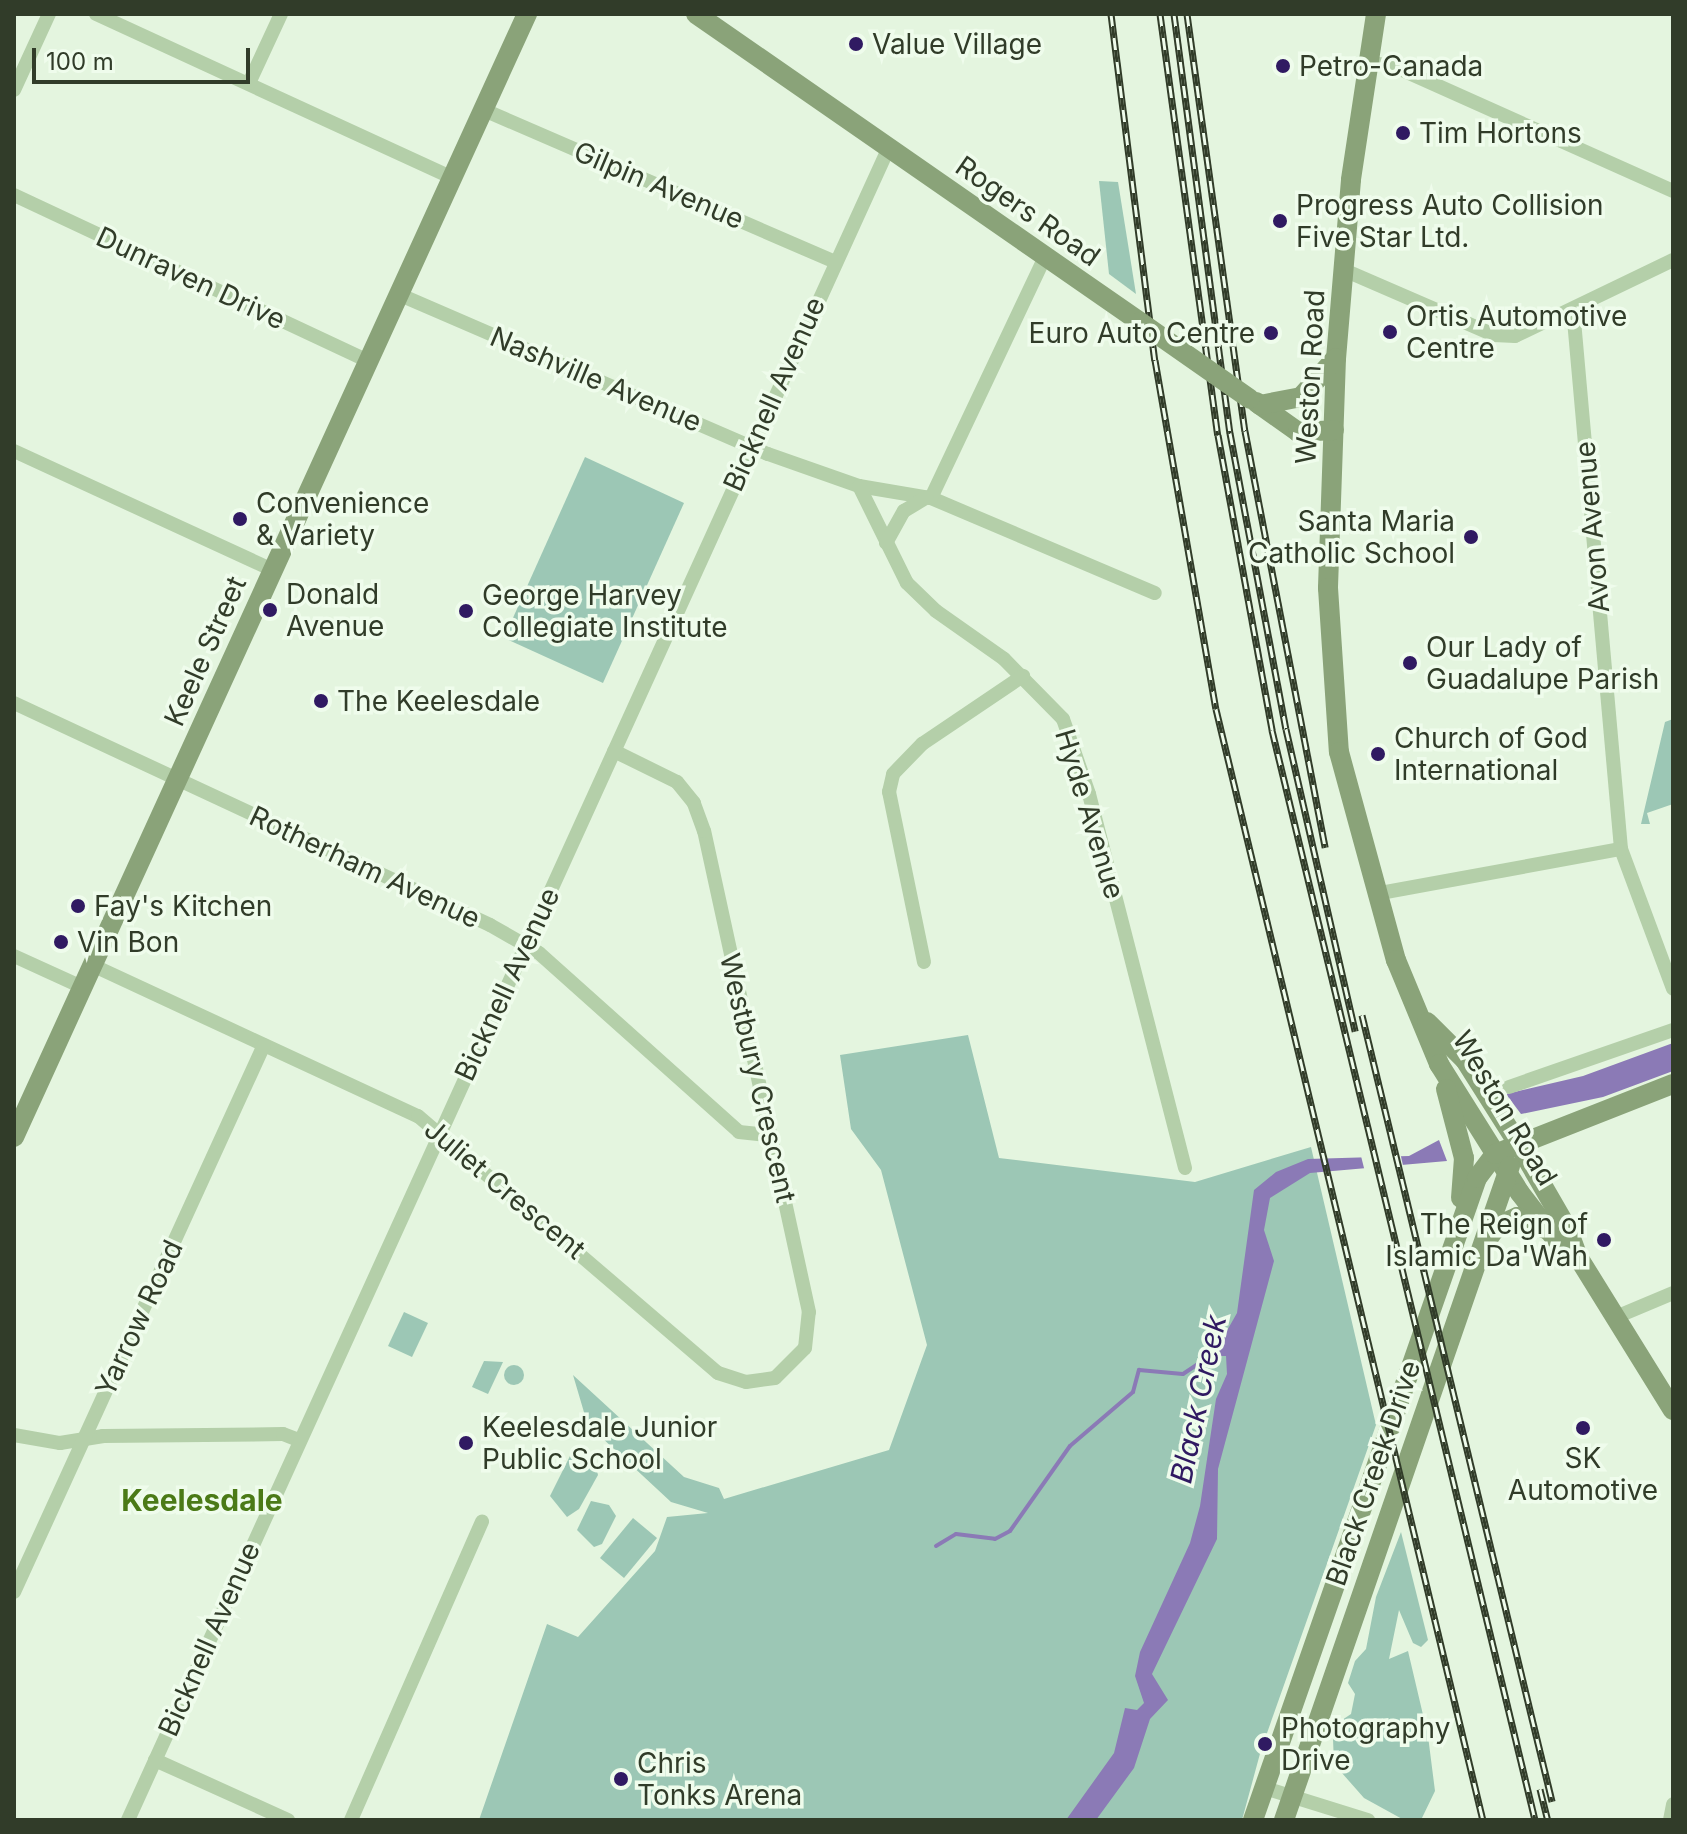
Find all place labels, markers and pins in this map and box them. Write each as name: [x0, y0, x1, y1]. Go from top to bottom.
place label: Value Village: [872, 27, 1042, 61]
marker: Value Village: [847, 35, 865, 53]
place label: Petro-Canada: [1299, 49, 1483, 83]
marker: Petro-Canada: [1274, 57, 1292, 75]
place label: Tim Hortons: [1419, 116, 1582, 150]
marker: Tim Hortons: [1394, 124, 1412, 142]
place label: Progress Auto Collision Five Star Ltd.: [1296, 188, 1604, 254]
marker: Progress Auto Collision Five Star Ltd.: [1271, 212, 1289, 230]
place label: Ortis Automotive Centre: [1406, 299, 1627, 365]
place label: Euro Auto Centre: [1029, 316, 1255, 350]
marker: Ortis Automotive Centre: [1381, 323, 1399, 341]
marker: Euro Auto Centre: [1262, 324, 1280, 342]
place label: Convenience & Variety: [256, 486, 429, 552]
place label: Santa Maria Catholic School: [1248, 504, 1455, 570]
marker: Convenience & Variety: [231, 510, 249, 528]
marker: Santa Maria Catholic School: [1462, 528, 1480, 546]
place label: Donald Avenue: [286, 577, 384, 643]
place label: George Harvey Collegiate Institute: [482, 578, 728, 644]
marker: Donald Avenue: [261, 601, 279, 619]
marker: George Harvey Collegiate Institute: [457, 602, 475, 620]
place label: Our Lady of Guadalupe Parish: [1426, 630, 1659, 696]
marker: Our Lady of Guadalupe Parish: [1401, 654, 1419, 672]
place label: The Keelesdale: [337, 684, 540, 718]
marker: The Keelesdale: [312, 692, 330, 710]
place label: Church of God International: [1394, 721, 1588, 787]
marker: Church of God International: [1369, 745, 1387, 763]
place label: Fay's Kitchen: [94, 889, 272, 923]
marker: Fay's Kitchen: [69, 897, 87, 915]
place label: Vin Bon: [77, 925, 179, 959]
marker: Vin Bon: [52, 933, 70, 951]
place label: The Reign of Islamic Da'Wah: [1385, 1207, 1588, 1273]
marker: The Reign of Islamic Da'Wah: [1595, 1231, 1613, 1249]
place label: Keelesdale Junior Public School: [482, 1410, 717, 1476]
marker: SK Automotive: [1574, 1419, 1592, 1437]
marker: Keelesdale Junior Public School: [457, 1434, 475, 1452]
place label: SK Automotive: [1508, 1441, 1658, 1507]
place label: Photography Drive: [1281, 1711, 1450, 1777]
marker: Photography Drive: [1256, 1735, 1274, 1753]
place label: Chris Tonks Arena: [637, 1746, 802, 1812]
marker: Chris Tonks Arena: [612, 1770, 630, 1788]

